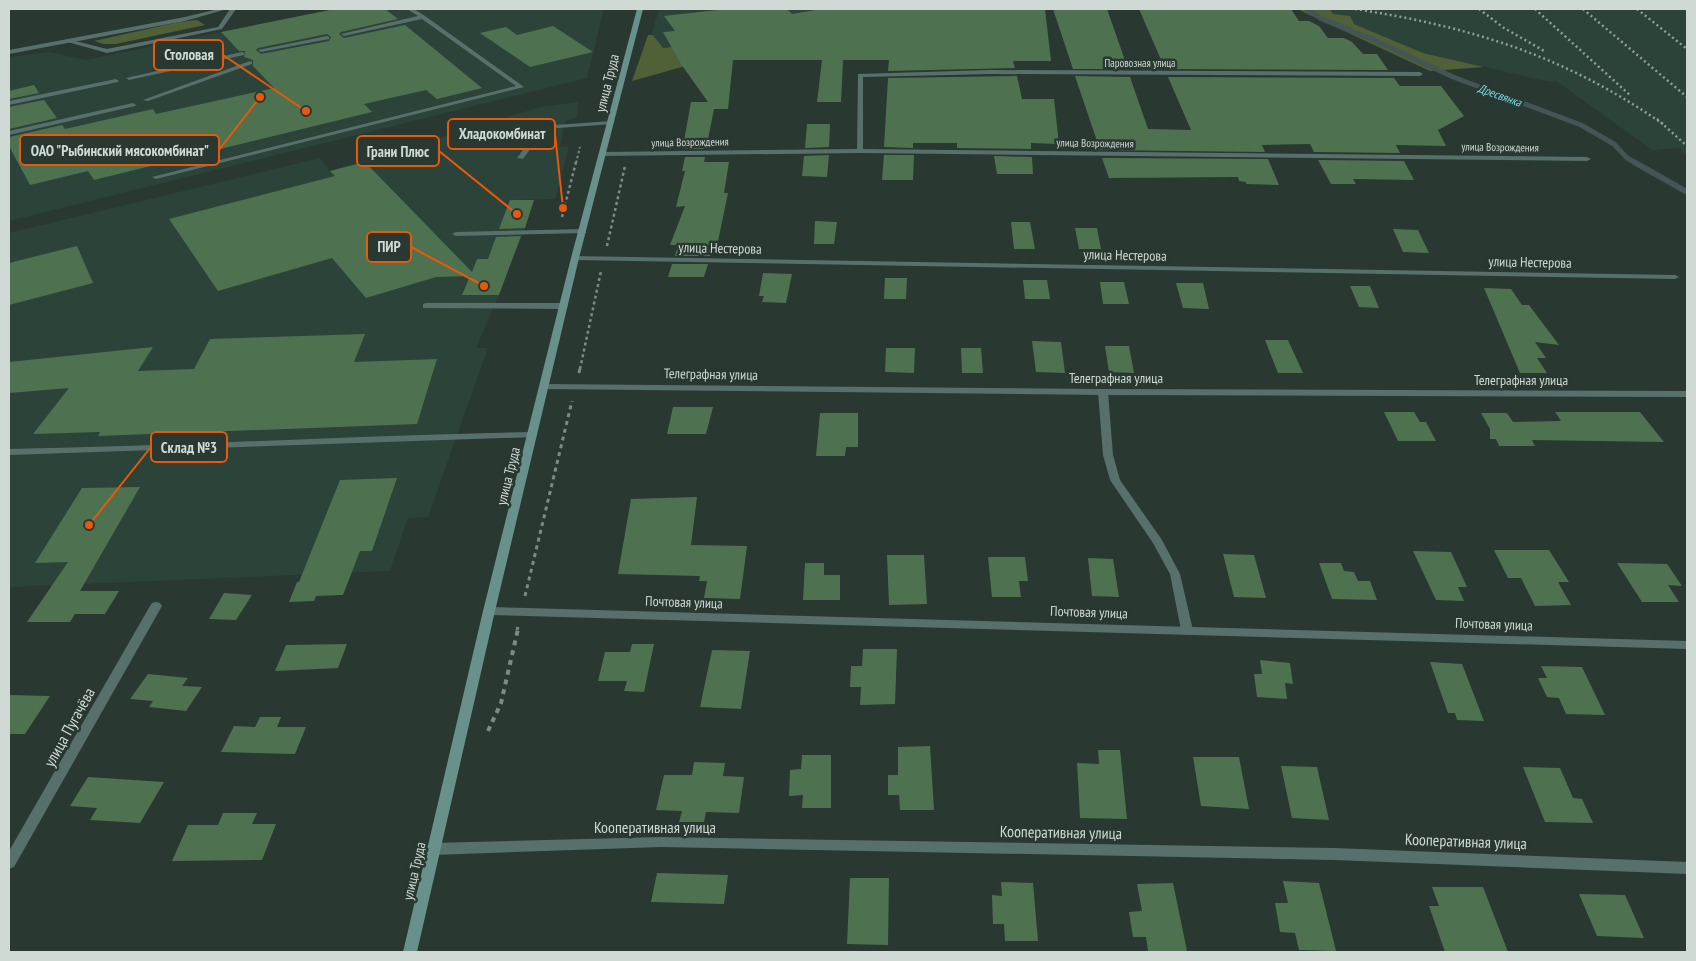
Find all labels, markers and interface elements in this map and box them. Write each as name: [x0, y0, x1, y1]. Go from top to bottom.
callout: Столовая: [154, 40, 223, 70]
text: Столовая: [164, 45, 214, 64]
street label: улица Труда: [591, 52, 623, 114]
street label: Паровозная улица: [1104, 56, 1176, 70]
water label: Дресвянка: [1475, 80, 1525, 110]
callout: Хладокомбинат: [448, 119, 555, 149]
text: Хладокомбинат: [459, 124, 546, 143]
street label: улица Возрождения: [651, 134, 729, 150]
callout: ОАО "Рыбинский мясокомбинат": [20, 135, 219, 165]
street label: улица Возрождения: [1056, 135, 1134, 151]
callout: Грани Плюс: [357, 136, 439, 166]
street label: улица Возрождения: [1461, 139, 1539, 155]
text: ОАО "Рыбинский мясокомбинат": [31, 141, 209, 160]
text: Грани Плюс: [367, 142, 430, 161]
callout: ПИР: [367, 232, 411, 262]
text: ПИР: [377, 237, 401, 256]
street label: улица Нестерова: [678, 238, 762, 258]
street label: улица Нестерова: [1083, 245, 1167, 265]
street label: улица Нестерова: [1488, 252, 1572, 272]
street label: Телеграфная улица: [664, 364, 758, 384]
street label: Телеграфная улица: [1069, 369, 1163, 387]
street label: Телеграфная улица: [1474, 371, 1568, 389]
callout: Склад №3: [151, 432, 227, 462]
text: Склад №3: [161, 438, 217, 457]
street label: улица Труда: [492, 445, 524, 507]
street label: Почтовая улица: [645, 592, 723, 612]
street label: Почтовая улица: [1050, 602, 1128, 622]
street label: Почтовая улица: [1455, 614, 1533, 634]
street label: улица Пугачёва: [39, 684, 99, 770]
street label: Кооперативная улица: [594, 817, 716, 837]
street label: Кооперативная улица: [1000, 821, 1122, 843]
street label: Кооперативная улица: [1405, 829, 1527, 853]
street label: улица Труда: [399, 840, 429, 902]

